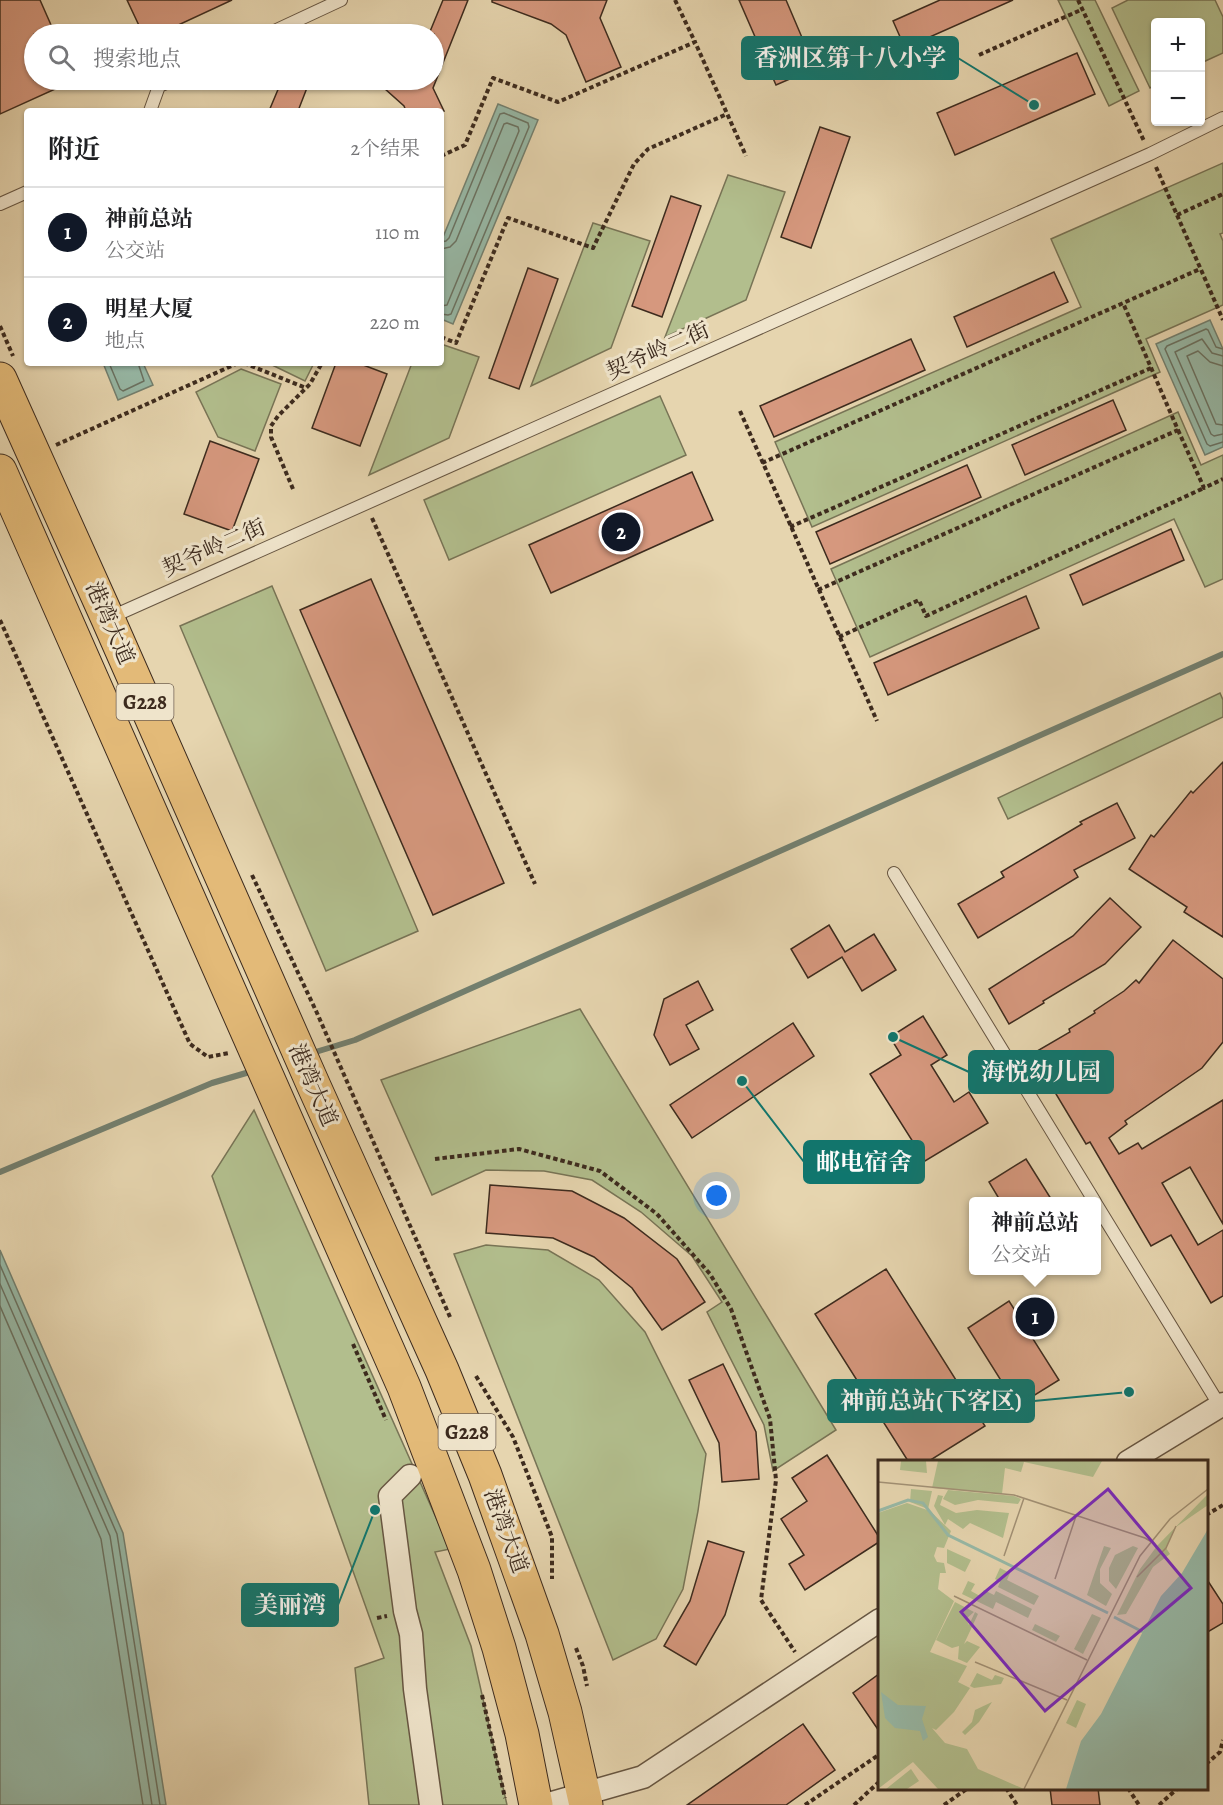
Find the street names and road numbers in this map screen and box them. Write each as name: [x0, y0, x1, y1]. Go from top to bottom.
street label: 契爷岭二街: [602, 315, 714, 387]
street label: 契爷岭二街: [158, 512, 270, 584]
street label: 港湾大道: [78, 577, 142, 669]
road number: G228: [116, 684, 174, 720]
street label: 港湾大道: [281, 1039, 345, 1131]
road number: G228: [438, 1414, 496, 1450]
street label: 港湾大道: [477, 1485, 535, 1577]

